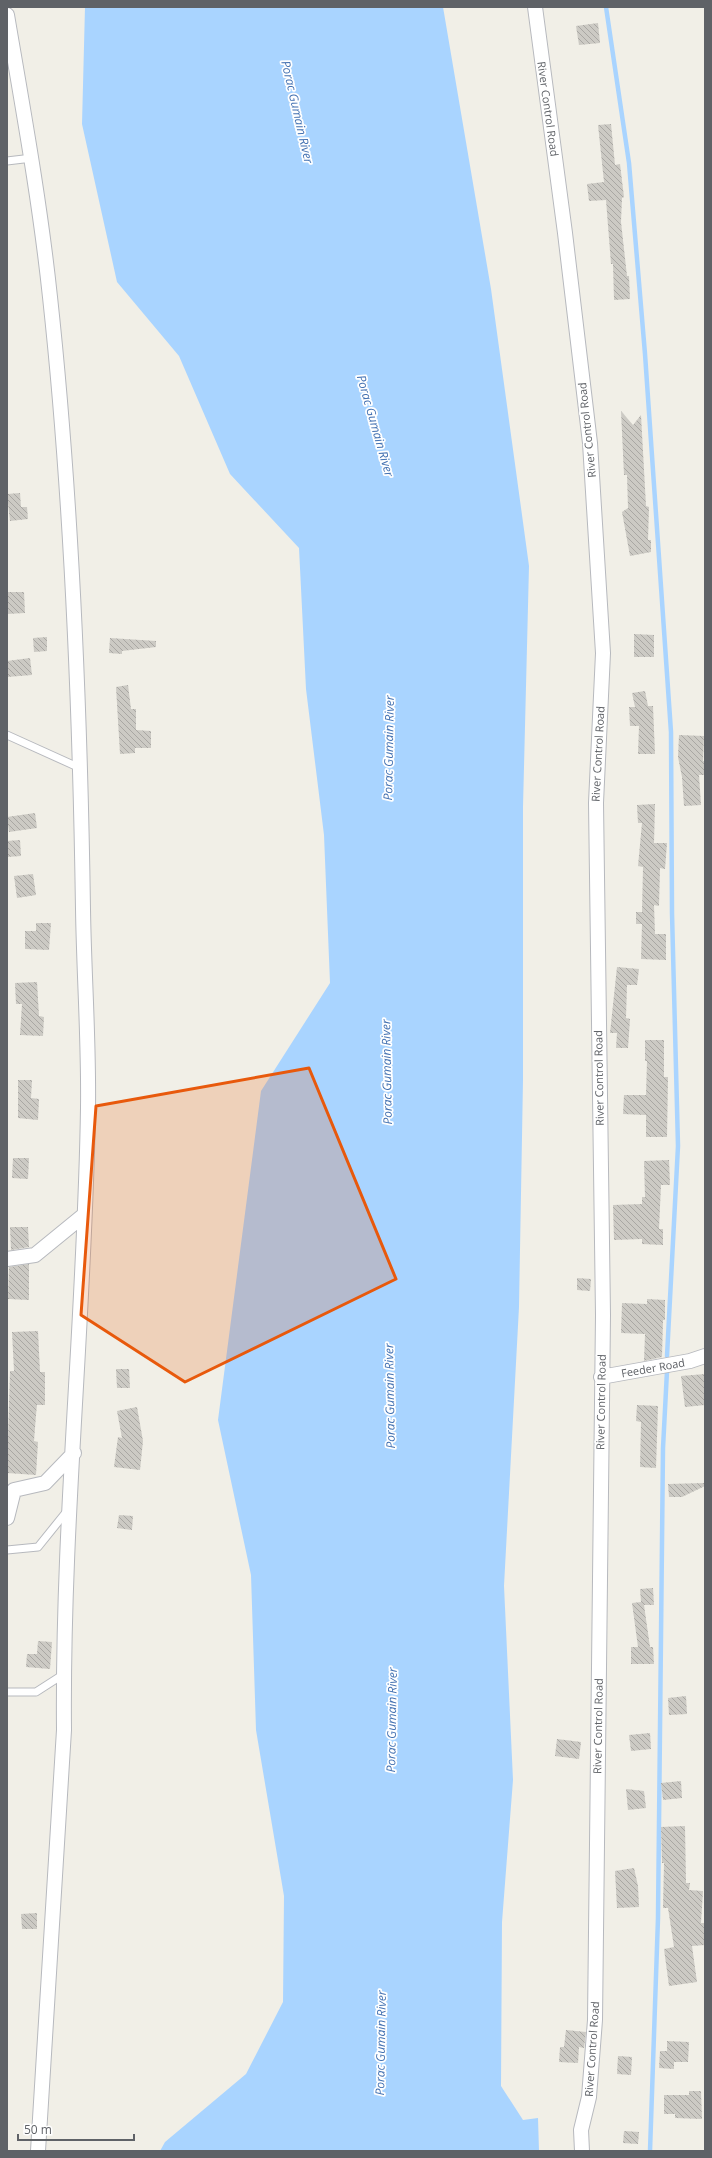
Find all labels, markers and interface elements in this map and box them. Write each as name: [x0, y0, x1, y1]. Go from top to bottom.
water label: Porac Gumain River: [277, 59, 318, 166]
street label: River Control Road: [534, 60, 563, 157]
water label: Porac Gumain River: [353, 373, 398, 480]
street label: River Control Road: [574, 382, 599, 478]
water label: Porac Gumain River: [379, 694, 398, 801]
street label: River Control Road: [588, 706, 607, 802]
water label: Porac Gumain River: [377, 1018, 396, 1125]
street label: River Control Road: [590, 1030, 607, 1126]
water label: Porac Gumain River: [380, 1342, 399, 1449]
street label: River Control Road: [592, 1354, 609, 1450]
street label: Feeder Road: [620, 1355, 686, 1380]
water label: Porac Gumain River: [382, 1666, 401, 1773]
street label: River Control Road: [589, 1678, 606, 1774]
water label: Porac Gumain River: [371, 1989, 390, 2096]
street label: River Control Road: [581, 2001, 602, 2097]
scale bar: [18, 2116, 134, 2142]
text: 50 m: [24, 2121, 52, 2138]

